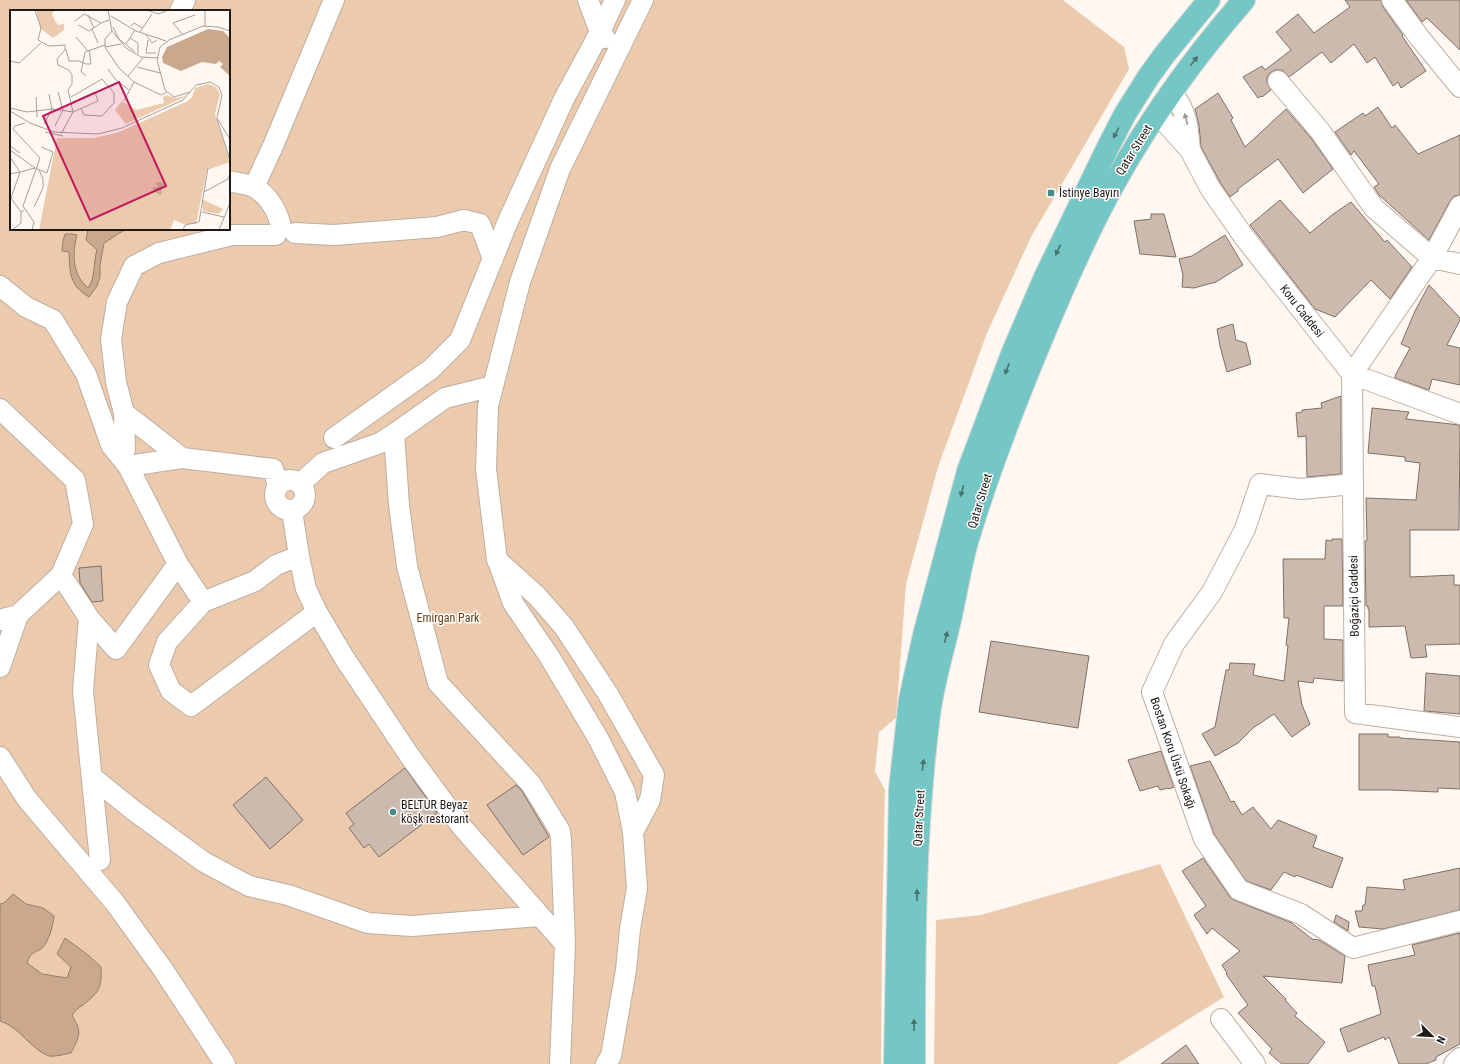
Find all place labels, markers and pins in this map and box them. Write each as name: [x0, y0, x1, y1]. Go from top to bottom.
place label: İstinye Bayırı: [1059, 185, 1119, 200]
marker: İstinye Bayırı: [1046, 188, 1056, 198]
place label: BELTUR Beyaz köşk restorant: [401, 798, 469, 826]
marker: BELTUR Beyaz köşk restorant: [388, 807, 398, 817]

